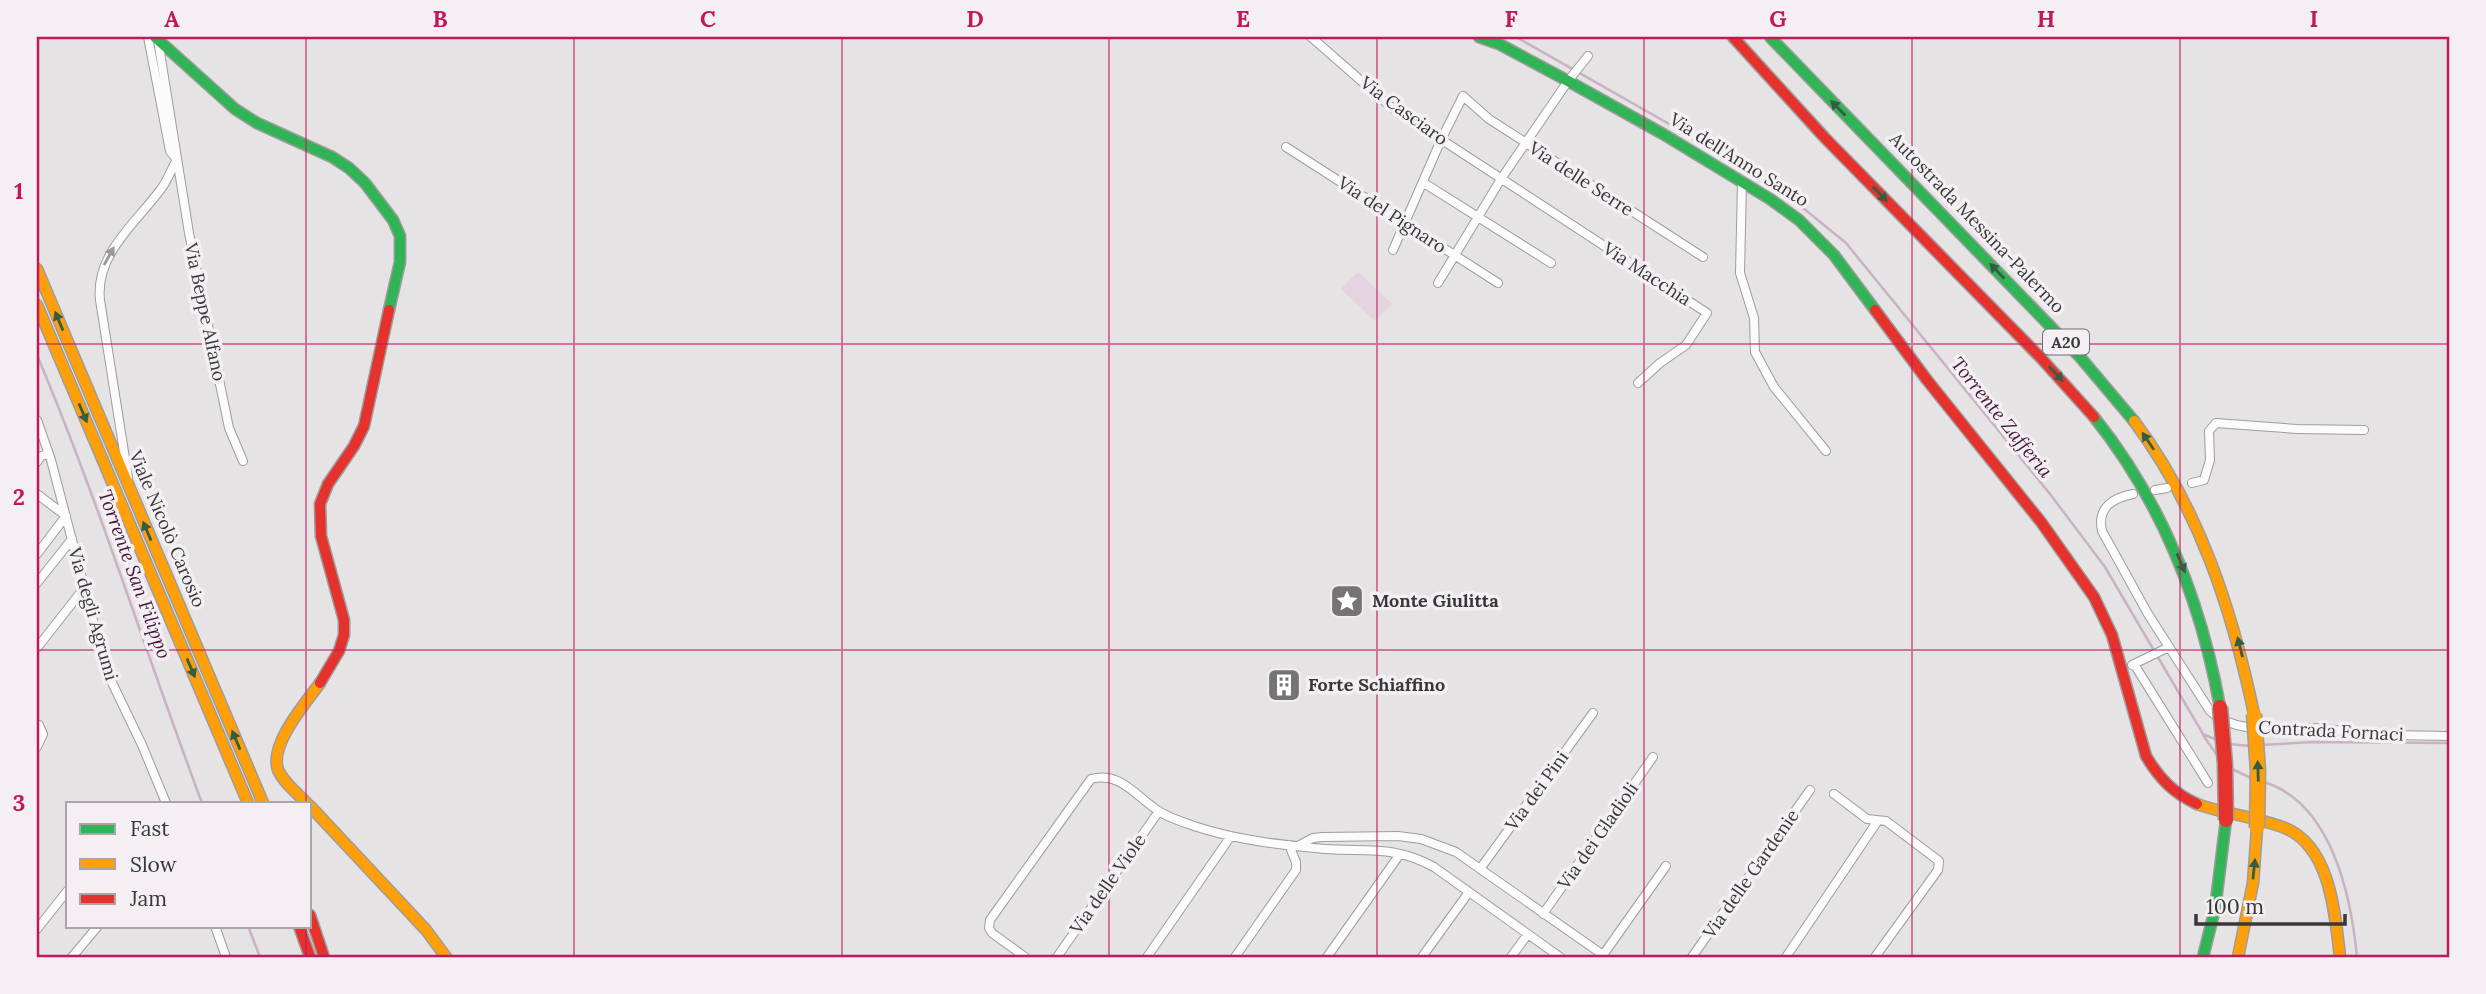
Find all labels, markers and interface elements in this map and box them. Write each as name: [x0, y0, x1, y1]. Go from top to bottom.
text: A: [164, 4, 180, 33]
text: B: [432, 4, 448, 33]
text: C: [700, 4, 716, 33]
text: D: [966, 4, 984, 33]
text: E: [1236, 4, 1250, 33]
text: F: [1504, 4, 1518, 33]
text: G: [1769, 4, 1787, 33]
text: H: [2037, 4, 2055, 33]
text: I: [2310, 4, 2318, 33]
street label: Via Casciaro: [1355, 70, 1453, 150]
one-way arrow: [1829, 100, 1846, 117]
street label: Via dell'Anno Santo: [1665, 107, 1813, 212]
street label: Autostrada Messina-Palermo: [1884, 127, 2070, 318]
street label: Via delle Serre: [1524, 136, 1638, 221]
street label: Via del Pignaro: [1333, 170, 1451, 258]
text: 1: [14, 176, 24, 205]
one-way arrow: [1871, 185, 1888, 201]
street label: Via Macchia: [1598, 236, 1696, 311]
street label: Via Beppe Alfano: [179, 240, 231, 383]
one-way arrow: [103, 245, 115, 265]
one-way arrow: [1989, 263, 2005, 280]
one-way arrow: [53, 311, 64, 332]
road number: A20: [2043, 330, 2089, 354]
water label: Torrente Zafferia: [1946, 352, 2058, 483]
one-way arrow: [2048, 365, 2064, 383]
one-way arrow: [77, 403, 89, 423]
one-way arrow: [2141, 431, 2154, 451]
street label: Viale Nicolò Carosio: [124, 446, 211, 611]
text: 2: [13, 482, 25, 511]
water label: Torrente San Filippo: [93, 486, 177, 662]
one-way arrow: [141, 521, 153, 541]
street label: Via degli Agrumi: [63, 544, 123, 683]
one-way arrow: [2175, 552, 2186, 573]
place icon: Monte Giulitta: [1328, 582, 1366, 620]
place label: Monte Giulitta: [1372, 589, 1499, 612]
one-way arrow: [2234, 636, 2245, 658]
one-way arrow: [186, 657, 197, 678]
building icon: Forte Schiaffino: [1265, 666, 1303, 704]
place label: Forte Schiaffino: [1308, 673, 1445, 696]
street label: Contrada Fornaci: [2258, 715, 2404, 746]
one-way arrow: [230, 730, 241, 751]
street label: Via dei Pini: [1499, 746, 1573, 836]
one-way arrow: [2252, 760, 2263, 782]
street label: Via dei Gladioli: [1552, 778, 1643, 894]
text: 3: [13, 788, 25, 817]
legend: [66, 802, 312, 928]
street label: Via delle Gardenie: [1697, 805, 1804, 943]
text: Fast: [130, 815, 170, 842]
street label: Via delle Viole: [1064, 829, 1151, 939]
text: Slow: [130, 851, 177, 878]
one-way arrow: [2249, 858, 2260, 880]
scale bar: [2196, 882, 2344, 926]
text: Jam: [129, 885, 167, 912]
text: 100 m: [2206, 893, 2264, 920]

